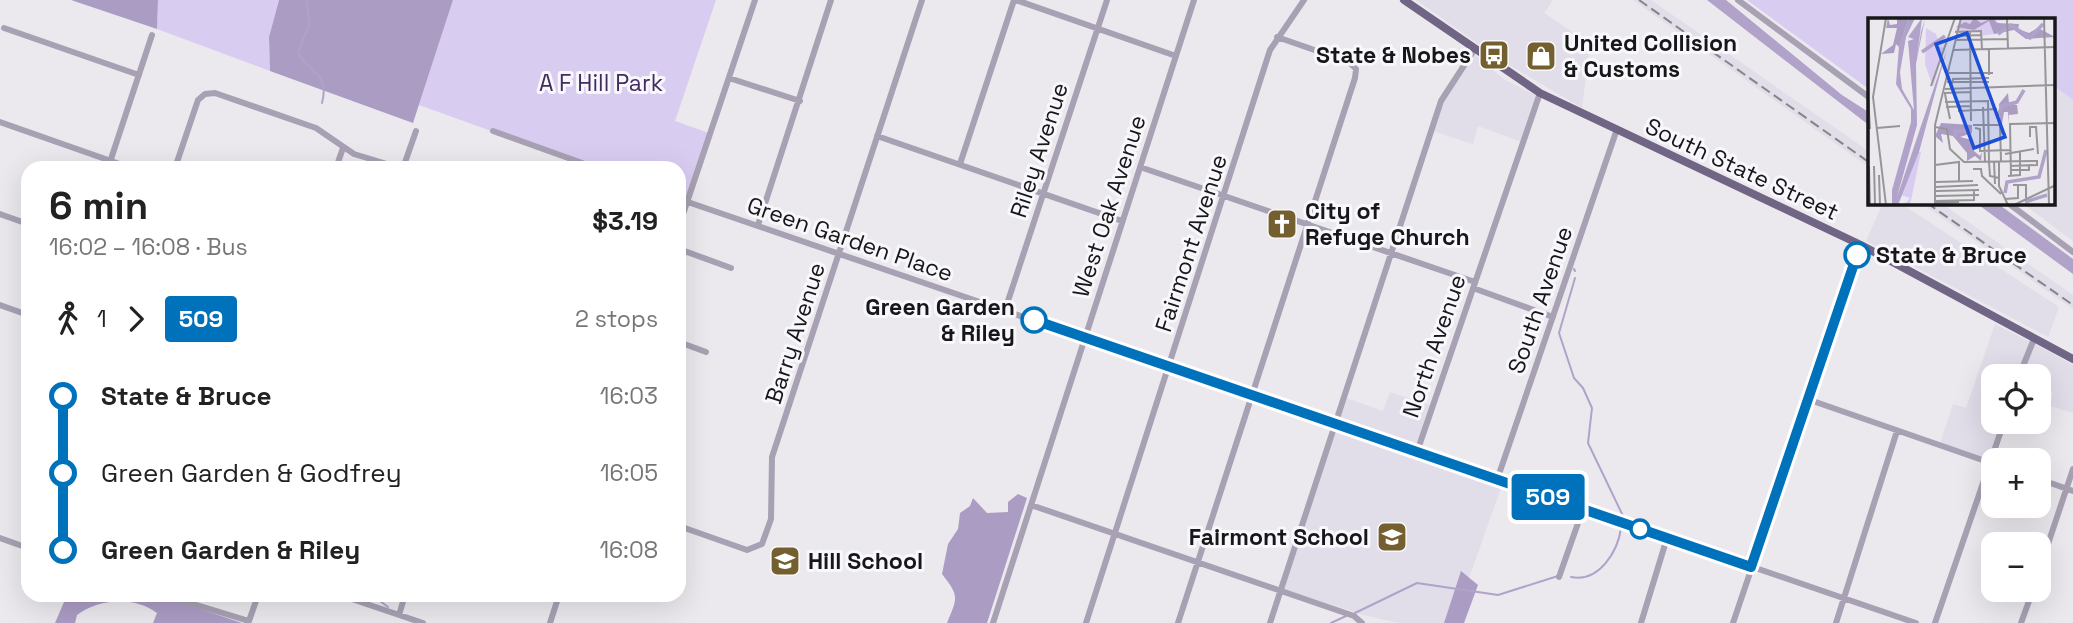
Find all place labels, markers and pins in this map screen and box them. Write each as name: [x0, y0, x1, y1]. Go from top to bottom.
place label: United Collision & Customs: [1564, 28, 1737, 84]
bus stop icon: State & Nobes: [1477, 38, 1511, 72]
shop icon: United Collision & Customs: [1524, 39, 1558, 73]
place label: State & Nobes: [1316, 40, 1471, 70]
place label: City of Refuge Church: [1305, 196, 1470, 252]
church icon: City of Refuge Church: [1265, 207, 1299, 241]
place label: State & Bruce: [1876, 240, 2027, 270]
marker: State & Bruce: [1844, 242, 1870, 268]
place label: Green Garden & Riley: [865, 292, 1015, 348]
marker: Green Garden & Riley: [1021, 307, 1047, 333]
unlabelled marker: [1630, 519, 1650, 539]
school or university icon: Fairmont School: [1375, 520, 1409, 554]
place label: Fairmont School: [1189, 522, 1369, 552]
school or university icon: Hill School: [768, 544, 802, 578]
place label: Hill School: [808, 546, 923, 576]

